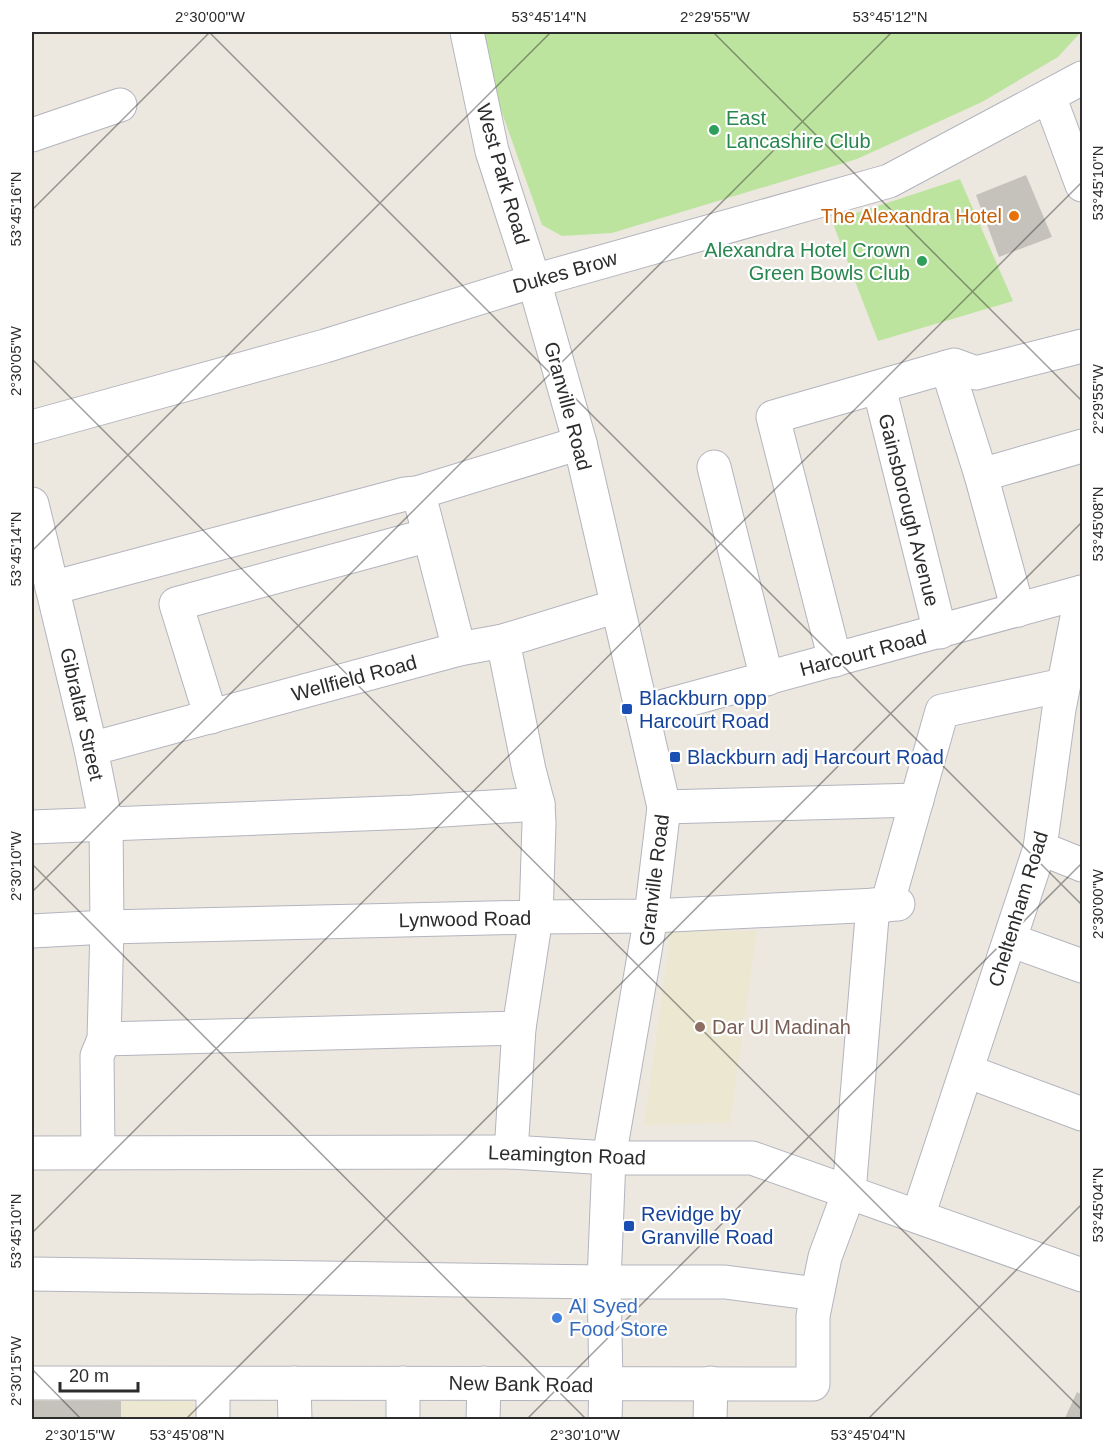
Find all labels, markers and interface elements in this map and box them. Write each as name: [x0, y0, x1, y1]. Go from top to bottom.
text: 2°30'00"W: [175, 8, 246, 25]
text: 53°45'14"N: [511, 8, 587, 25]
text: 2°29'55"W: [680, 8, 751, 25]
text: 53°45'12"N: [852, 8, 928, 25]
street label: West Park Road: [472, 101, 534, 247]
place label: East Lancashire Club: [726, 107, 871, 152]
marker: East Lancashire Club: [707, 123, 721, 137]
text: 53°45'10"N: [1089, 145, 1106, 221]
text: 53°45'16"N: [7, 171, 24, 247]
place label: The Alexandra Hotel: [821, 205, 1002, 227]
marker: The Alexandra Hotel: [1007, 209, 1021, 223]
place label: Alexandra Hotel Crown Green Bowls Club: [704, 239, 910, 284]
street label: Dukes Brow: [510, 246, 620, 297]
marker: Alexandra Hotel Crown Green Bowls Club: [915, 254, 929, 268]
text: 2°30'05"W: [7, 325, 24, 396]
street label: Granville Road: [540, 339, 596, 473]
text: 2°29'55"W: [1089, 363, 1106, 434]
street label: Gainsborough Avenue: [874, 411, 944, 609]
text: 53°45'08"N: [1089, 486, 1106, 562]
text: 53°45'14"N: [7, 511, 24, 587]
street label: Harcourt Road: [797, 626, 929, 680]
street label: Gibraltar Street: [56, 645, 108, 783]
street label: Wellfield Road: [289, 651, 419, 705]
place label: Blackburn opp Harcourt Road: [639, 687, 769, 732]
marker: Blackburn opp Harcourt Road: [620, 702, 634, 716]
place label: Blackburn adj Harcourt Road: [687, 746, 944, 768]
marker: Blackburn adj Harcourt Road: [668, 750, 682, 764]
street label: Granville Road: [635, 813, 673, 947]
street label: Cheltenham Road: [984, 829, 1052, 989]
text: 2°30'10"W: [7, 830, 24, 901]
text: 2°30'00"W: [1089, 868, 1106, 939]
street label: Lynwood Road: [398, 907, 532, 931]
place label: Dar Ul Madinah: [712, 1016, 851, 1038]
marker: Dar Ul Madinah: [693, 1020, 707, 1034]
street label: Leamington Road: [488, 1141, 646, 1169]
text: 53°45'04"N: [1089, 1167, 1106, 1243]
text: 53°45'10"N: [7, 1193, 24, 1269]
place label: Revidge by Granville Road: [641, 1203, 773, 1248]
marker: Revidge by Granville Road: [622, 1219, 636, 1233]
place label: Al Syed Food Store: [569, 1295, 668, 1340]
marker: Al Syed Food Store: [550, 1311, 564, 1325]
text: 2°30'15"W: [7, 1335, 24, 1406]
scale bar: [60, 1355, 138, 1393]
text: 20 m: [69, 1366, 109, 1386]
street label: New Bank Road: [449, 1372, 593, 1396]
text: 2°30'15"W: [45, 1426, 116, 1443]
text: 53°45'08"N: [149, 1426, 225, 1443]
text: 2°30'10"W: [550, 1426, 621, 1443]
text: 53°45'04"N: [830, 1426, 906, 1443]

